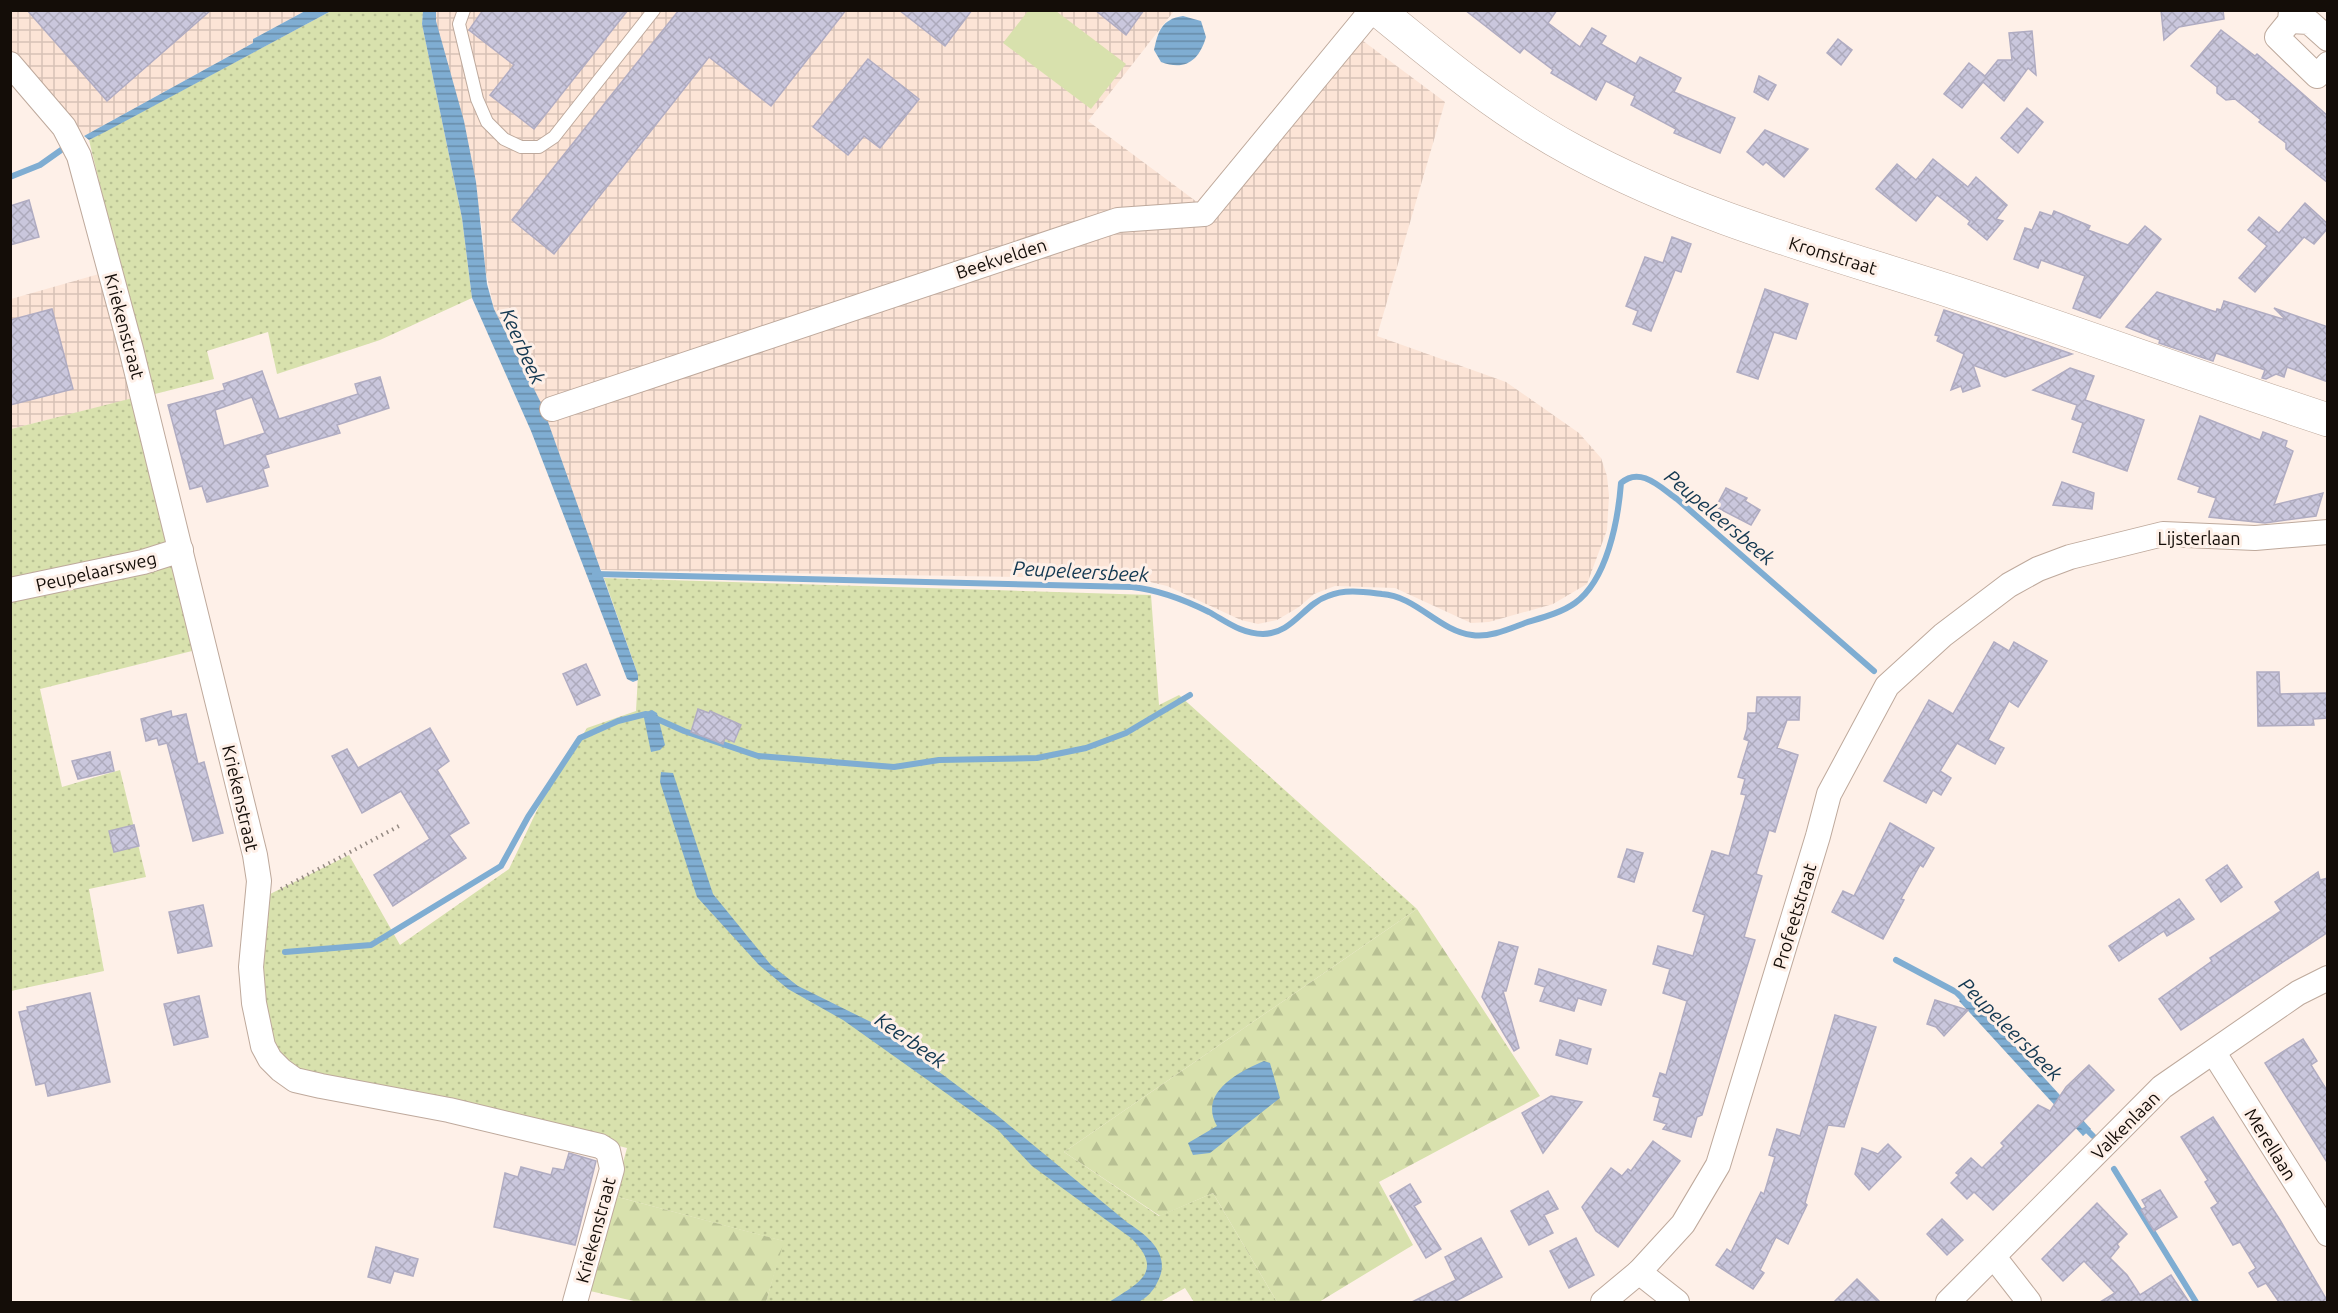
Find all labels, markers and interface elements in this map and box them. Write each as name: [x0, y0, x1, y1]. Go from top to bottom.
street label: Kromstraat: [1787, 232, 1879, 278]
street label: Beekvelden: [953, 234, 1049, 282]
street label: Kriekenstraat: [101, 271, 149, 381]
water label: Keerbeek: [496, 304, 550, 388]
water label: Peupeleersbeek: [1660, 464, 1780, 570]
street label: Lijsterlaan: [2157, 528, 2241, 548]
street label: Peupelaarsweg: [34, 547, 158, 595]
water label: Peupeleersbeek: [1012, 556, 1150, 586]
street label: Kriekenstraat: [219, 743, 263, 853]
street label: Profeetstraat: [1768, 861, 1820, 971]
water label: Peupeleersbeek: [1955, 973, 2068, 1086]
water label: Keerbeek: [871, 1007, 951, 1073]
street label: Valkenlaan: [2087, 1087, 2163, 1163]
street label: Merellaan: [2241, 1105, 2301, 1183]
street label: Kriekenstraat: [571, 1175, 619, 1285]

